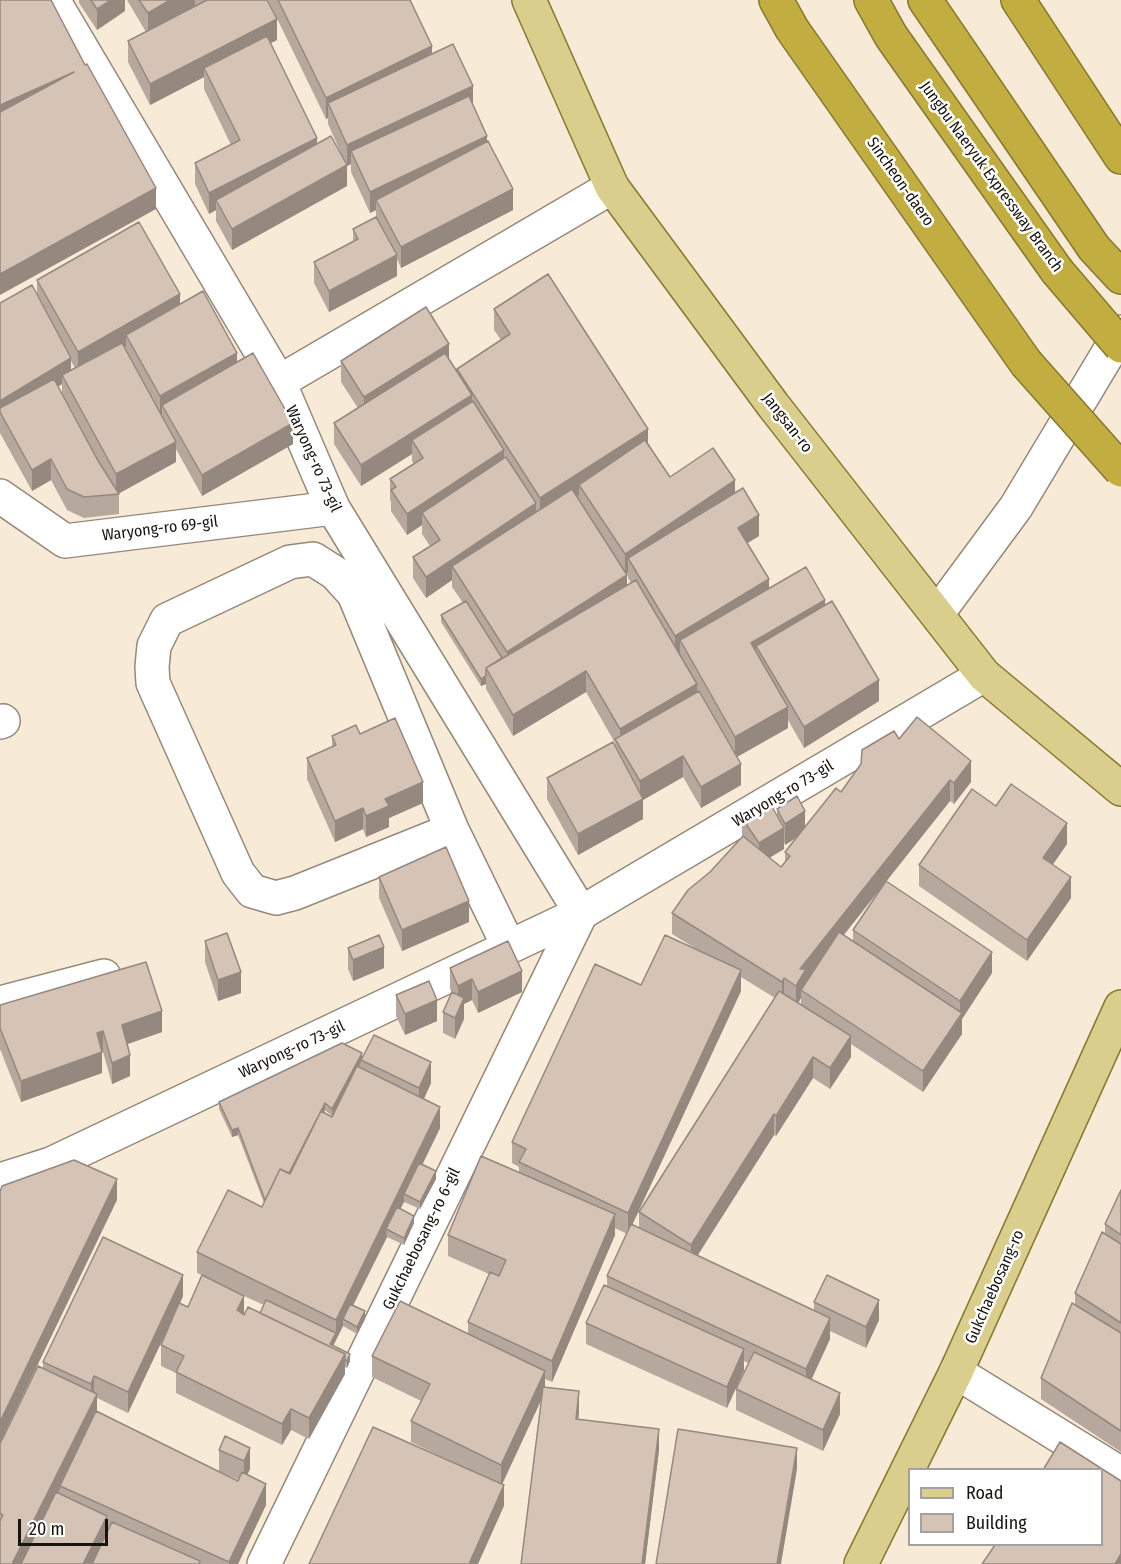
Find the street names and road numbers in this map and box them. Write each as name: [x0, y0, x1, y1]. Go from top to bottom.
street label: Jungbu Naeryuk Expressway Branch: [915, 78, 1067, 276]
street label: Sincheon-daero: [862, 134, 938, 230]
street label: Jangsan-ro: [758, 389, 816, 457]
street label: Waryong-ro 73-gil: [281, 403, 345, 515]
street label: Waryong-ro 69-gil: [101, 512, 219, 546]
street label: Waryong-ro 73-gil: [729, 756, 837, 832]
street label: Waryong-ro 73-gil: [236, 1017, 348, 1083]
street label: Gukchaebosang-ro 6-gil: [379, 1165, 465, 1313]
street label: Gukchaebosang-ro: [961, 1227, 1029, 1347]

